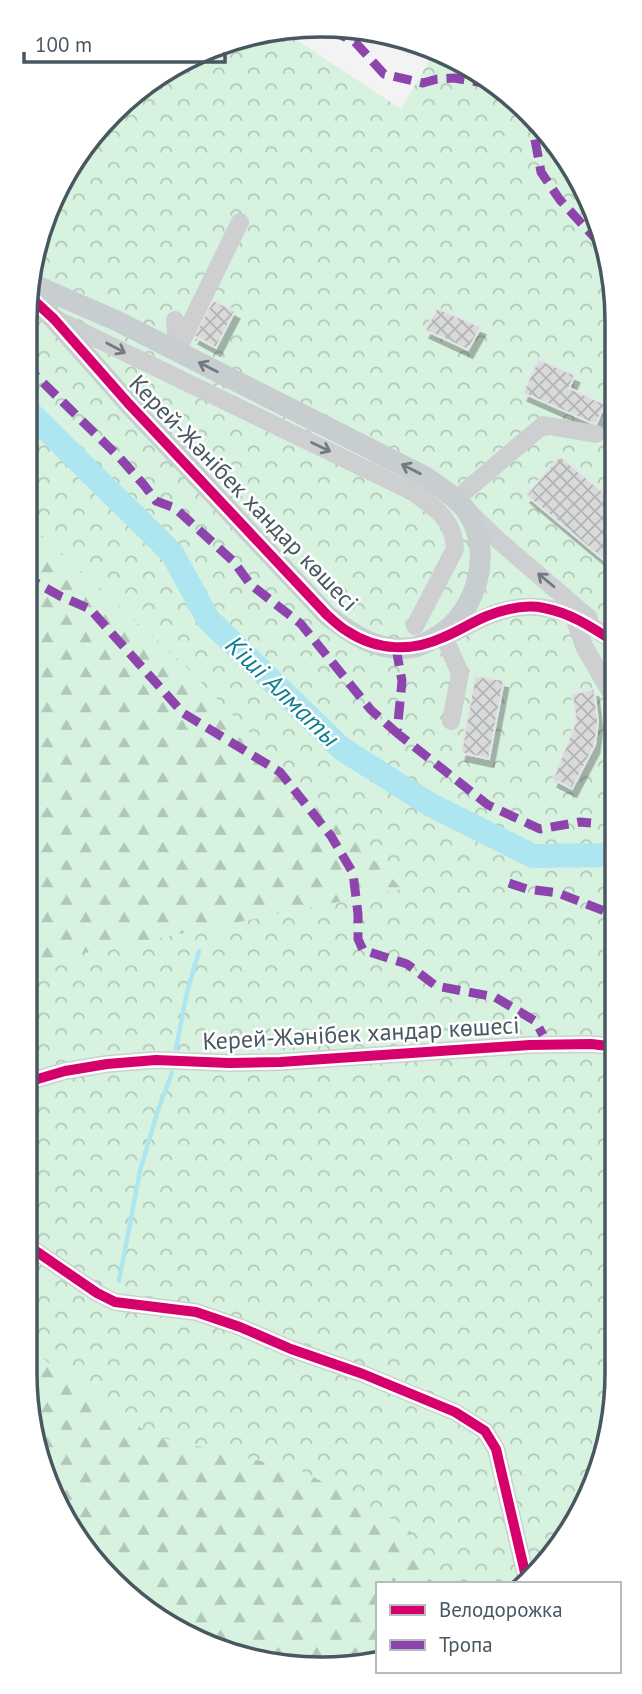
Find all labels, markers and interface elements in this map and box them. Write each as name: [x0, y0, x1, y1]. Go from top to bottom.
scale bar: [24, 21, 226, 65]
text: 100 m: [35, 31, 92, 58]
one-way arrow: [105, 342, 126, 355]
one-way arrow: [198, 359, 219, 373]
street label: Керей-Жәнібек хандар көшесі: [123, 368, 365, 618]
one-way arrow: [310, 441, 331, 455]
one-way arrow: [401, 462, 422, 476]
one-way arrow: [537, 572, 555, 588]
water label: Кіші Алматы: [219, 628, 347, 754]
street label: Керей-Жәнібек хандар көшесі: [202, 1009, 520, 1057]
legend: [376, 1582, 621, 1673]
text: Велодорожка: [439, 1596, 563, 1623]
text: Тропа: [439, 1631, 493, 1658]

